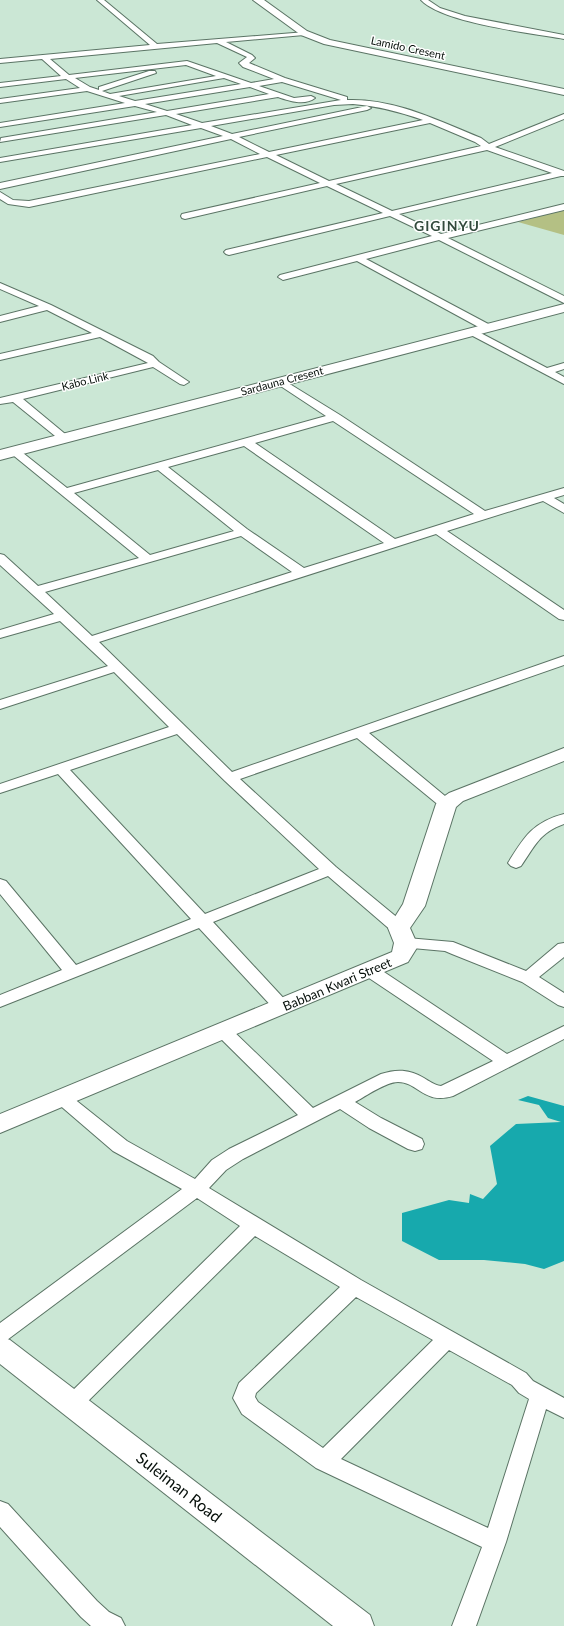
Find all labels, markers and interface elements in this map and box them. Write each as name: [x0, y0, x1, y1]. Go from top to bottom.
street label: Lamido Cresent: [370, 33, 446, 62]
district label: GIGINYU: [414, 217, 480, 234]
street label: Sardauna Cresent: [239, 363, 325, 398]
street label: Kabo Link: [60, 368, 110, 393]
street label: Babban Kwari Street: [280, 954, 394, 1014]
street label: Suleiman Road: [133, 1447, 226, 1526]

